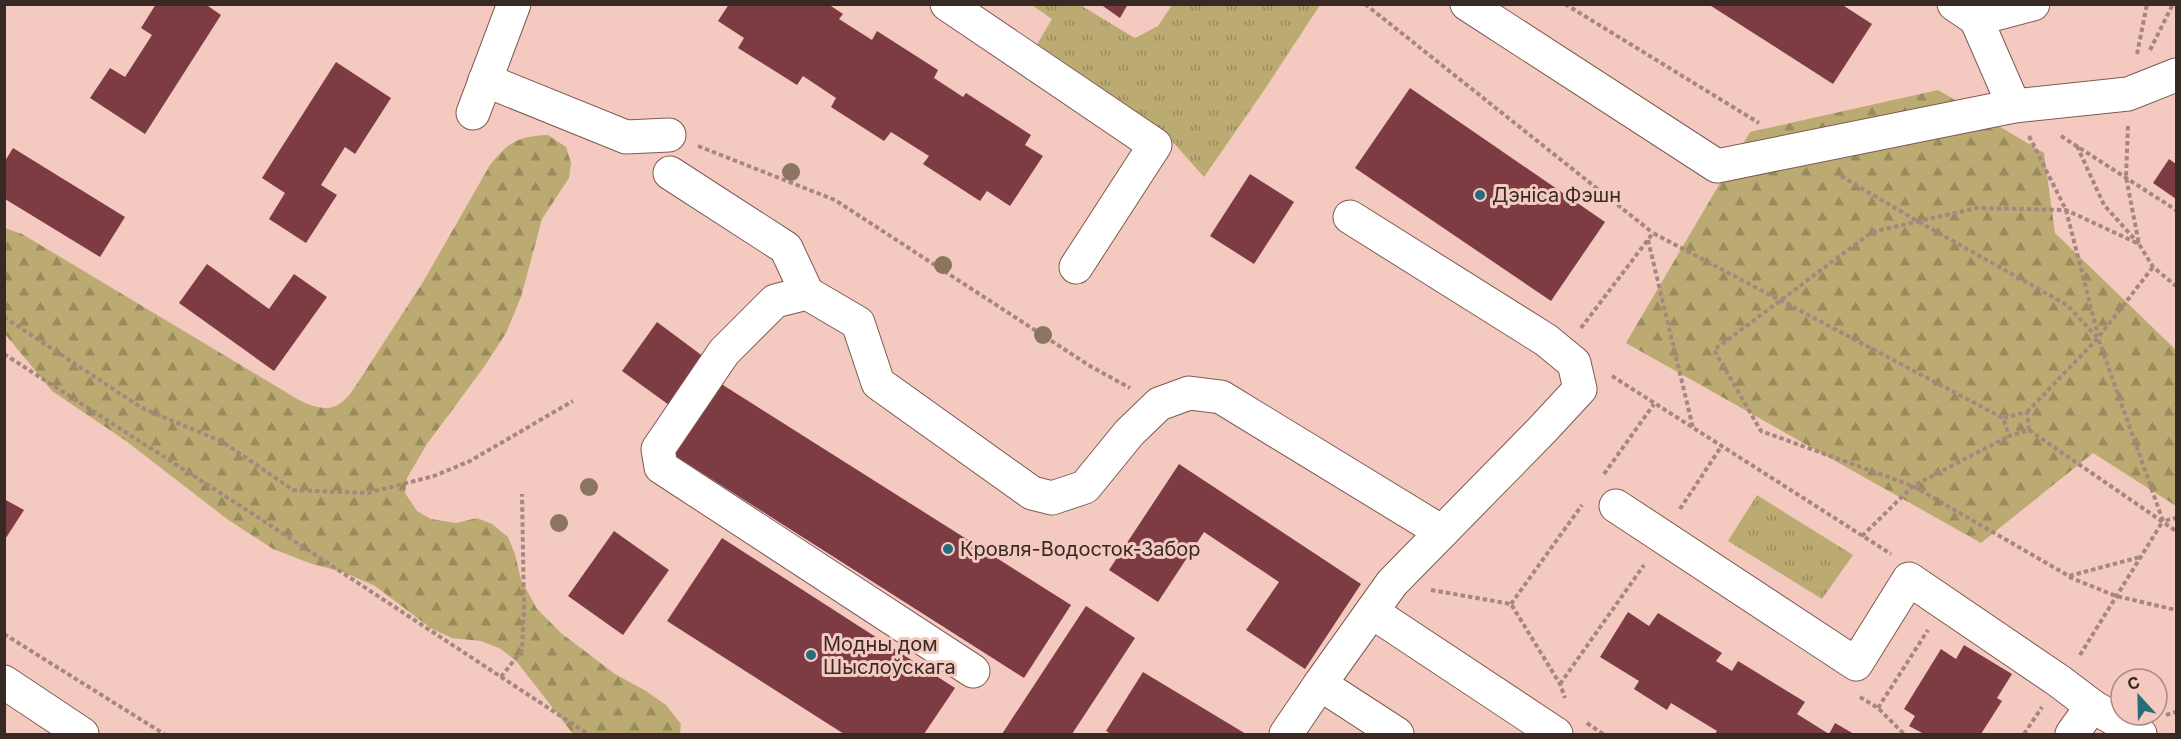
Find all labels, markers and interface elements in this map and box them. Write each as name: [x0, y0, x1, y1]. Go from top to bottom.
place label: Дэніса Фэшн: [1492, 183, 1621, 207]
marker: Дэніса Фэшн: [1473, 188, 1487, 202]
place label: Кровля-Водосток-Забор: [960, 537, 1201, 561]
marker: Кровля-Водосток-Забор: [941, 542, 955, 556]
place label: Модны дом Шыслоўскага: [823, 632, 956, 679]
marker: Модны дом Шыслоўскага: [804, 648, 818, 662]
north arrow: [2109, 667, 2169, 727]
text: С: [2124, 672, 2143, 695]

